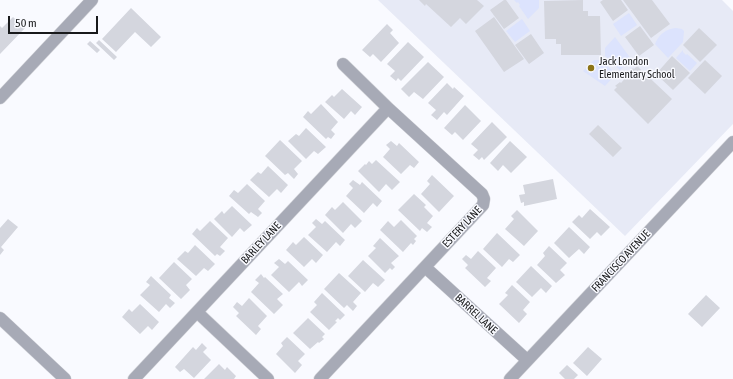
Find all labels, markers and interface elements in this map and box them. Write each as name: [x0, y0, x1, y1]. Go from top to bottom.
scale bar: [10, 8, 100, 34]
text: 50 m: [15, 16, 37, 30]
place label: Jack London Elementary School: [599, 55, 675, 81]
marker: Jack London Elementary School: [586, 63, 596, 73]
street label: ESTERY LANE: [440, 204, 484, 250]
street label: BARLEY LANE: [238, 219, 284, 267]
street label: FRANCISCO AVENUE: [589, 227, 653, 295]
street label: BARREL LANE: [452, 291, 500, 337]

